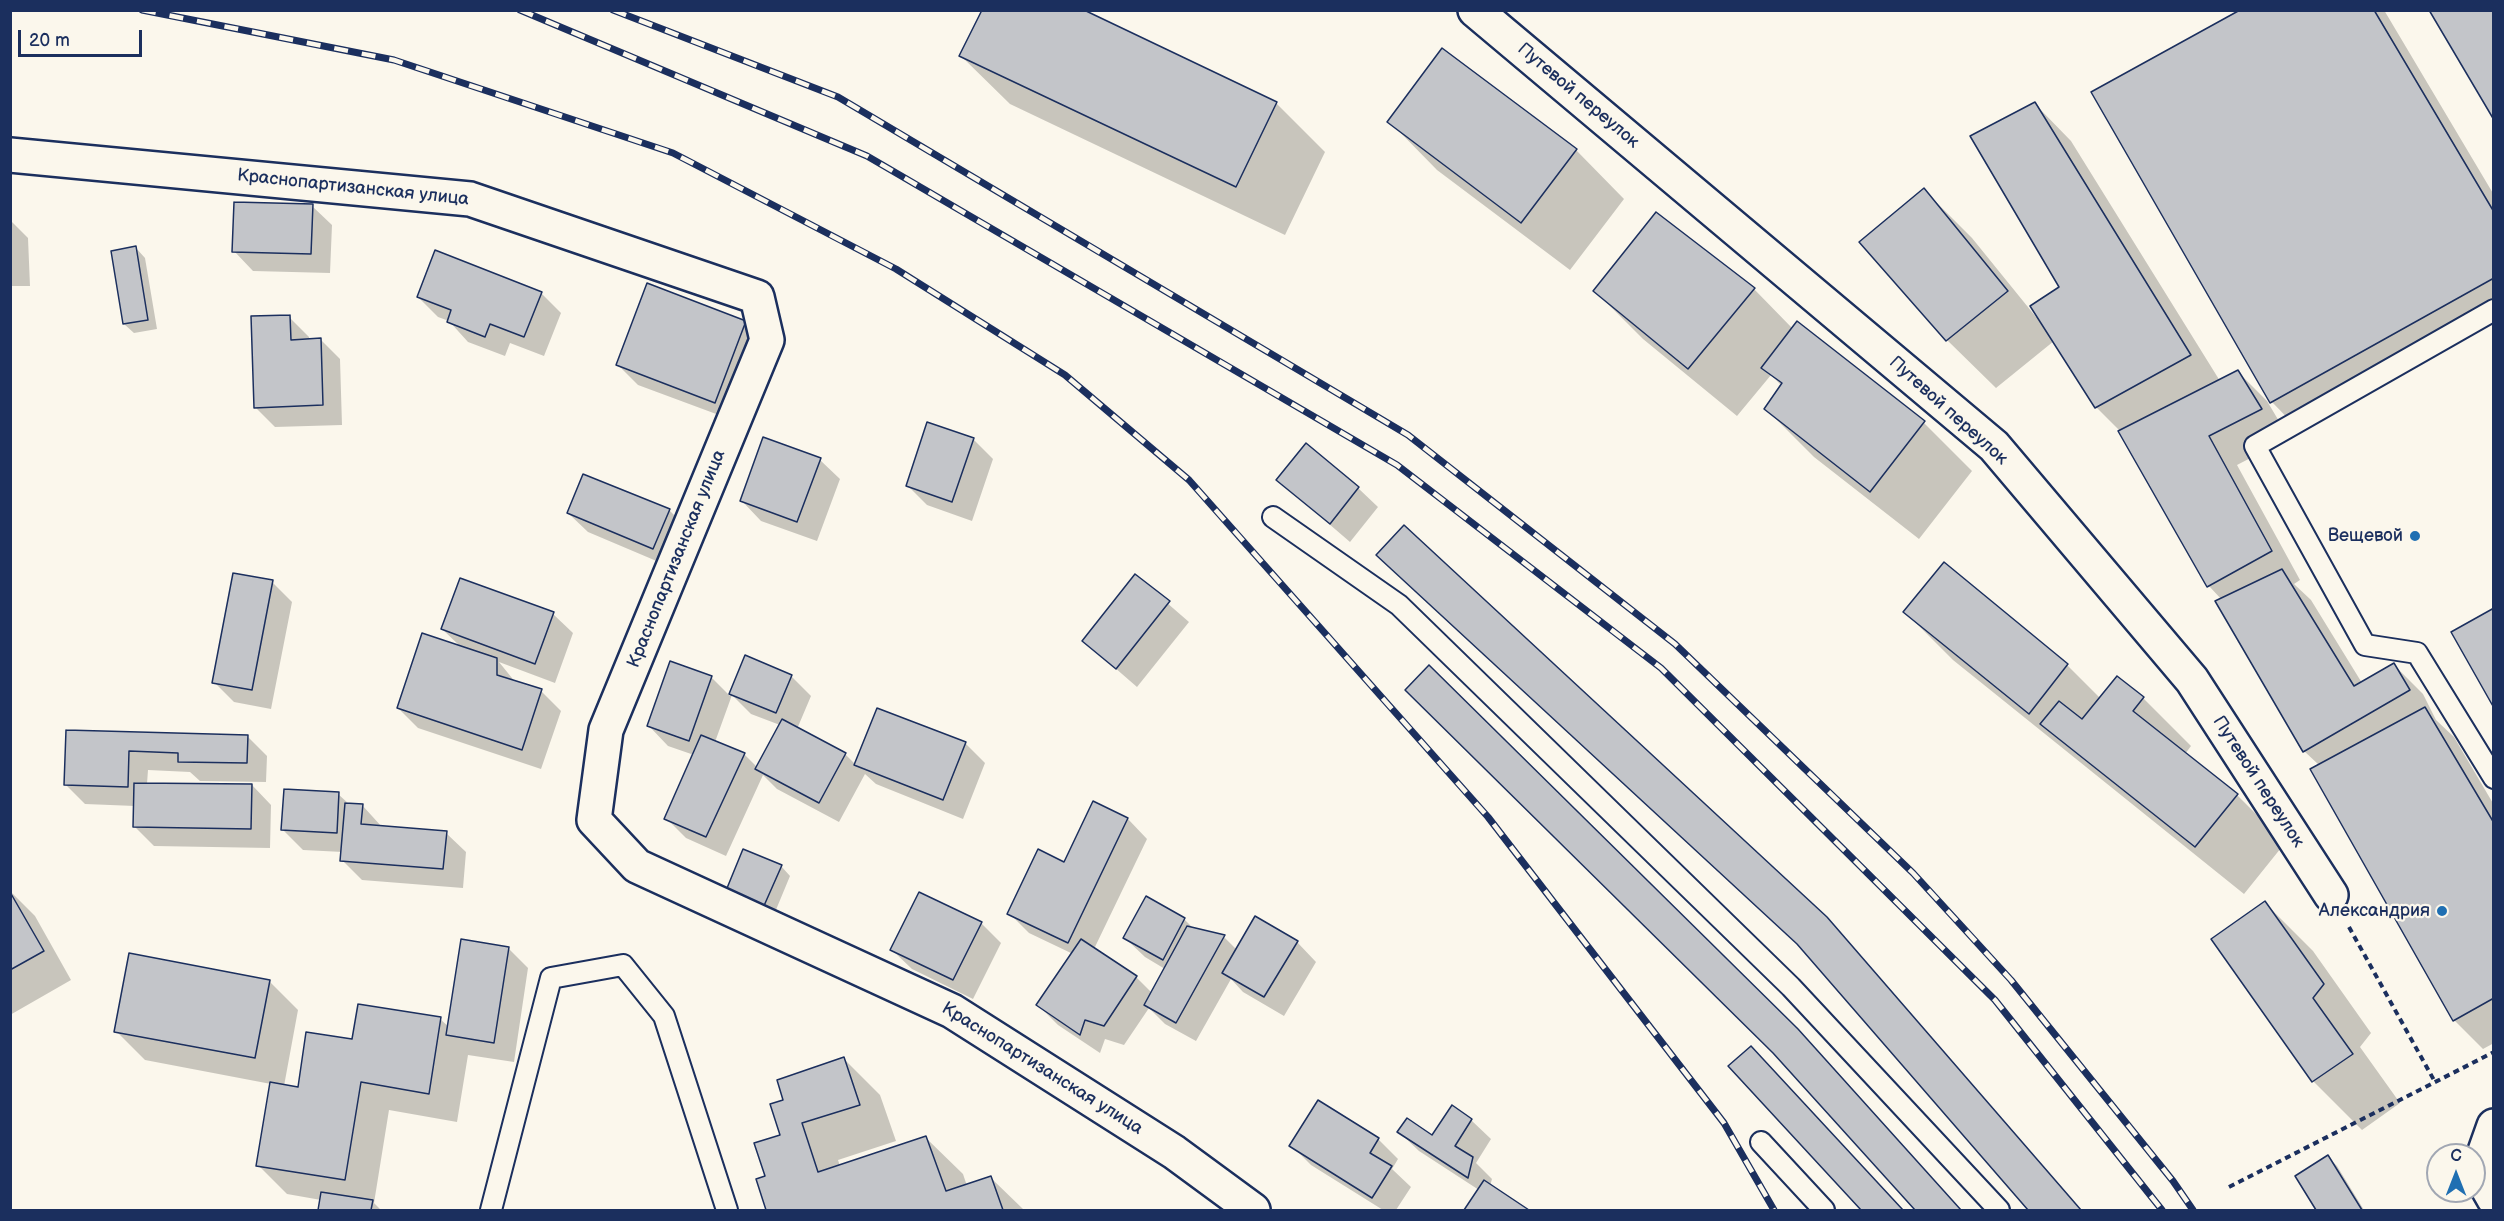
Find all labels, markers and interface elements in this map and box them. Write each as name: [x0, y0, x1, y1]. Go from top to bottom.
scale bar: [21, 18, 146, 56]
text: 20 m: [29, 30, 70, 51]
street label: Путевой переулок: [1513, 39, 1643, 153]
street label: Краснопартизанская улица: [236, 165, 470, 211]
street label: Путевой переулок: [1884, 352, 2012, 470]
street label: Краснопартизанская улица: [623, 447, 731, 671]
place label: Вещевой: [2328, 525, 2403, 547]
marker: Вещевой: [2408, 529, 2422, 543]
street label: Путевой переулок: [2207, 712, 2309, 852]
place label: Александрия: [2319, 900, 2430, 922]
marker: Александрия: [2435, 904, 2449, 918]
street label: Краснопартизанская улица: [937, 998, 1147, 1140]
north arrow: [2426, 1143, 2486, 1203]
text: С: [2450, 1147, 2462, 1166]

